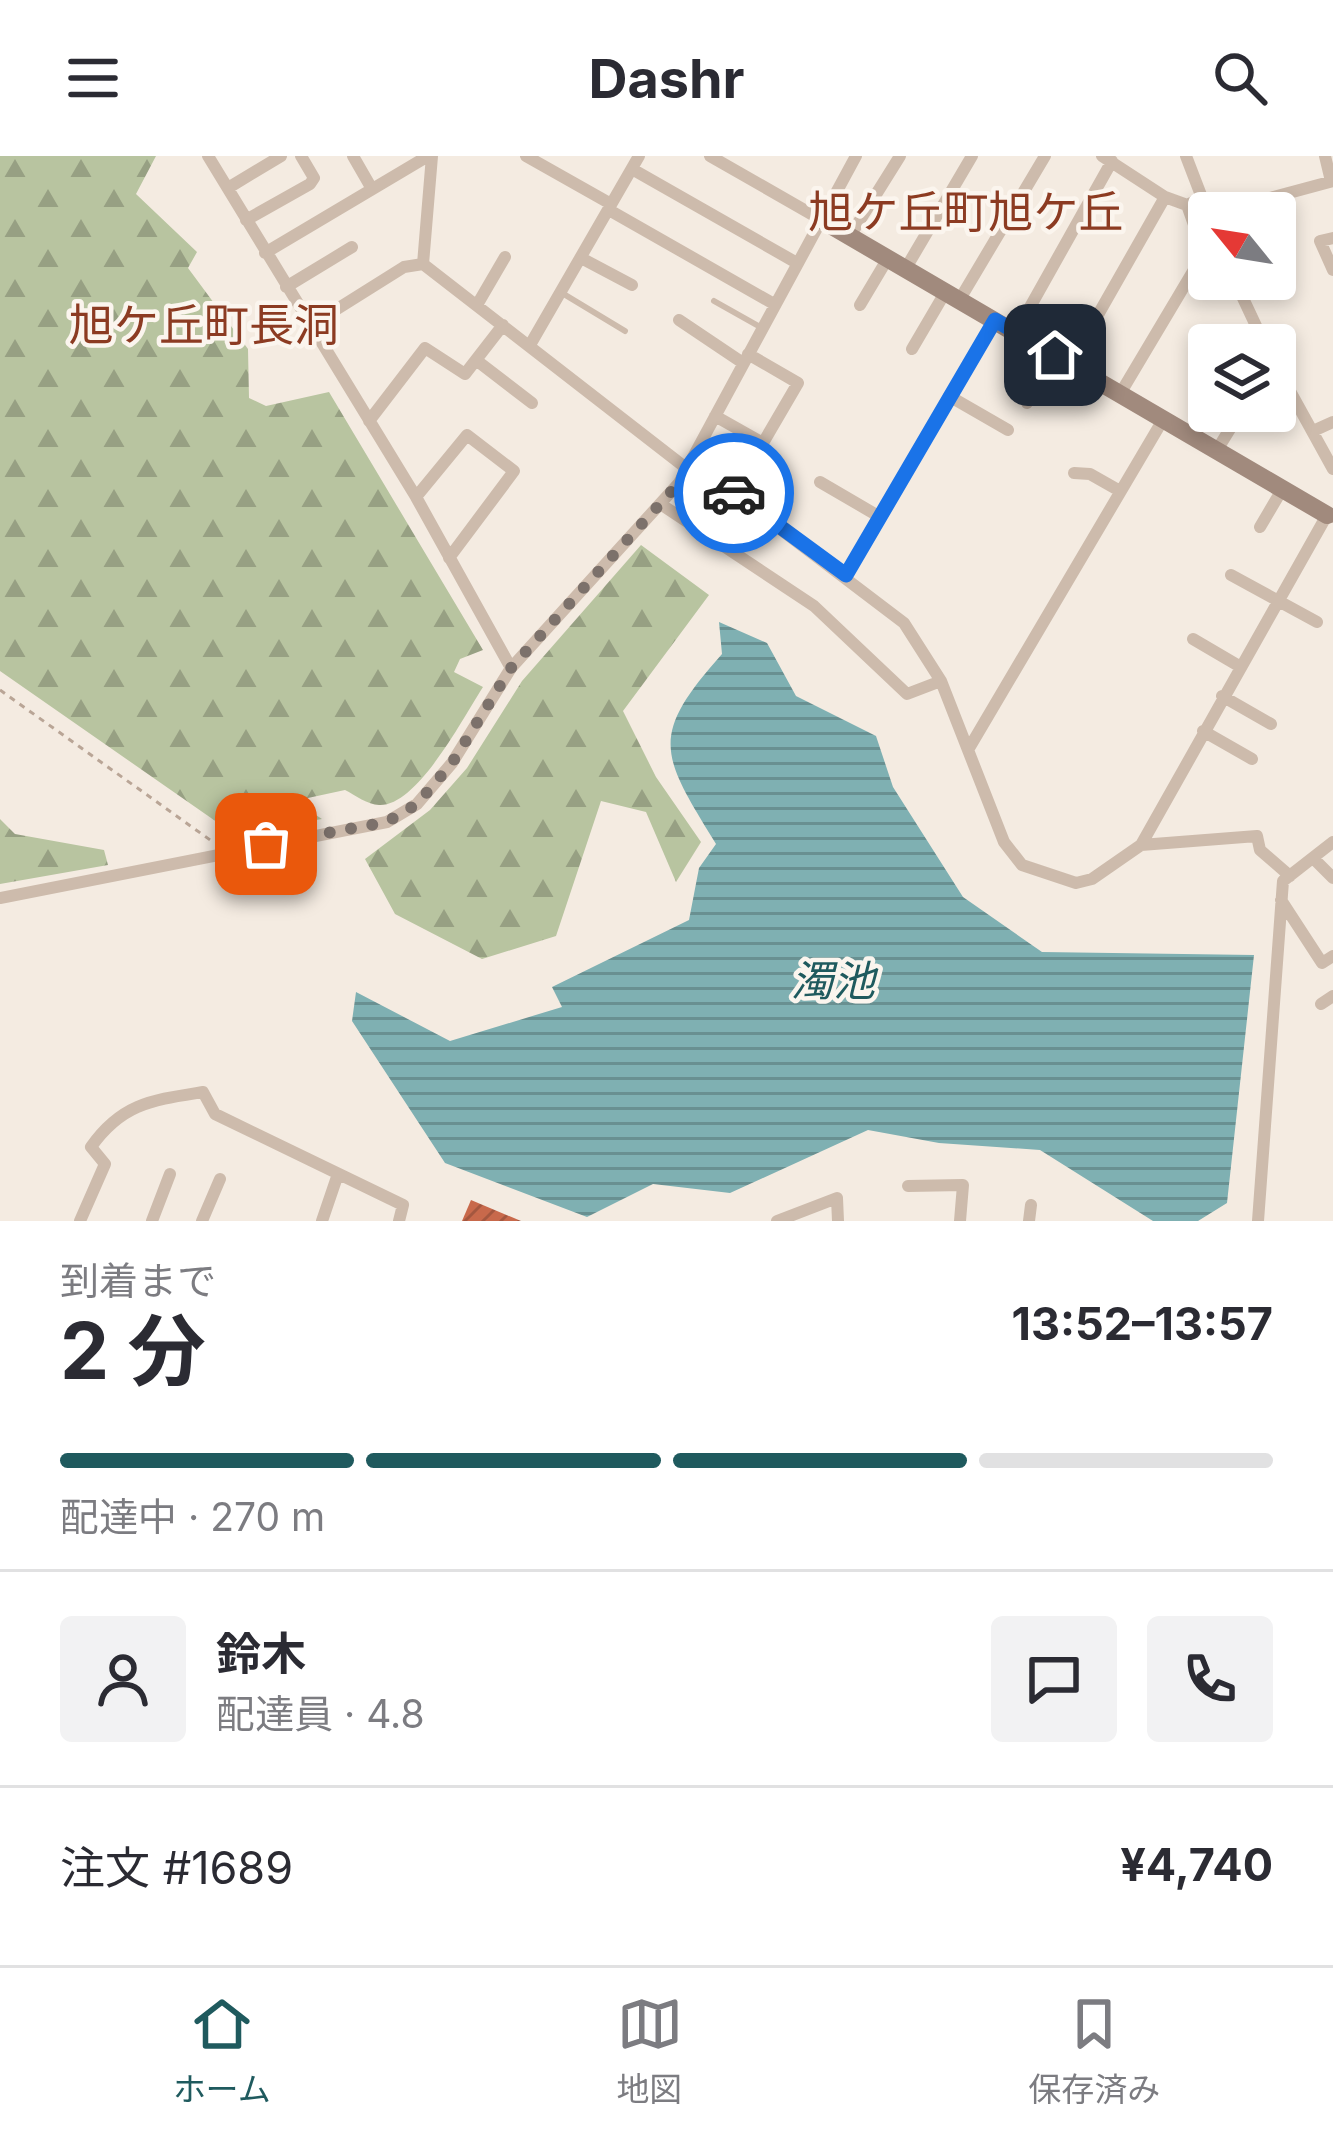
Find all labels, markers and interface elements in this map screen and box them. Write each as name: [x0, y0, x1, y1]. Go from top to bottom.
icon: menu: [60, 45, 126, 111]
icon: search: [1207, 45, 1273, 111]
text: Dashr: [588, 46, 745, 111]
district label: 旭ケ丘町旭ケ丘: [808, 184, 1124, 239]
north arrow: [1188, 192, 1296, 300]
map controls: [1188, 192, 1296, 432]
district label: 旭ケ丘町長洞: [69, 297, 339, 352]
pin: [1004, 304, 1106, 406]
icon: home: [1022, 322, 1088, 388]
button: layers: [1188, 324, 1296, 432]
courier: [674, 433, 794, 553]
icon: car: [701, 460, 767, 526]
pin: [215, 793, 317, 895]
icon: bag: [233, 811, 299, 877]
water label: 濁池: [791, 955, 879, 1006]
text: 到着まで: [60, 1257, 216, 1304]
text: 13:52–13:57: [1012, 1296, 1273, 1351]
text: 2 分: [60, 1303, 206, 1398]
text: 配達中 · 270 m: [60, 1493, 325, 1540]
button: person: [60, 1616, 186, 1742]
button: chat: [991, 1616, 1117, 1742]
button: phone: [1147, 1616, 1273, 1742]
text: 鈴木: [216, 1626, 306, 1681]
text: 配達員 · 4.8: [216, 1690, 425, 1737]
text: ¥4,740: [1120, 1837, 1273, 1892]
text: 注文 #1689: [60, 1840, 293, 1895]
tab: ホーム: [173, 1991, 271, 2111]
tab: 地図: [617, 1991, 683, 2111]
tab: 保存済み: [1028, 1991, 1160, 2111]

